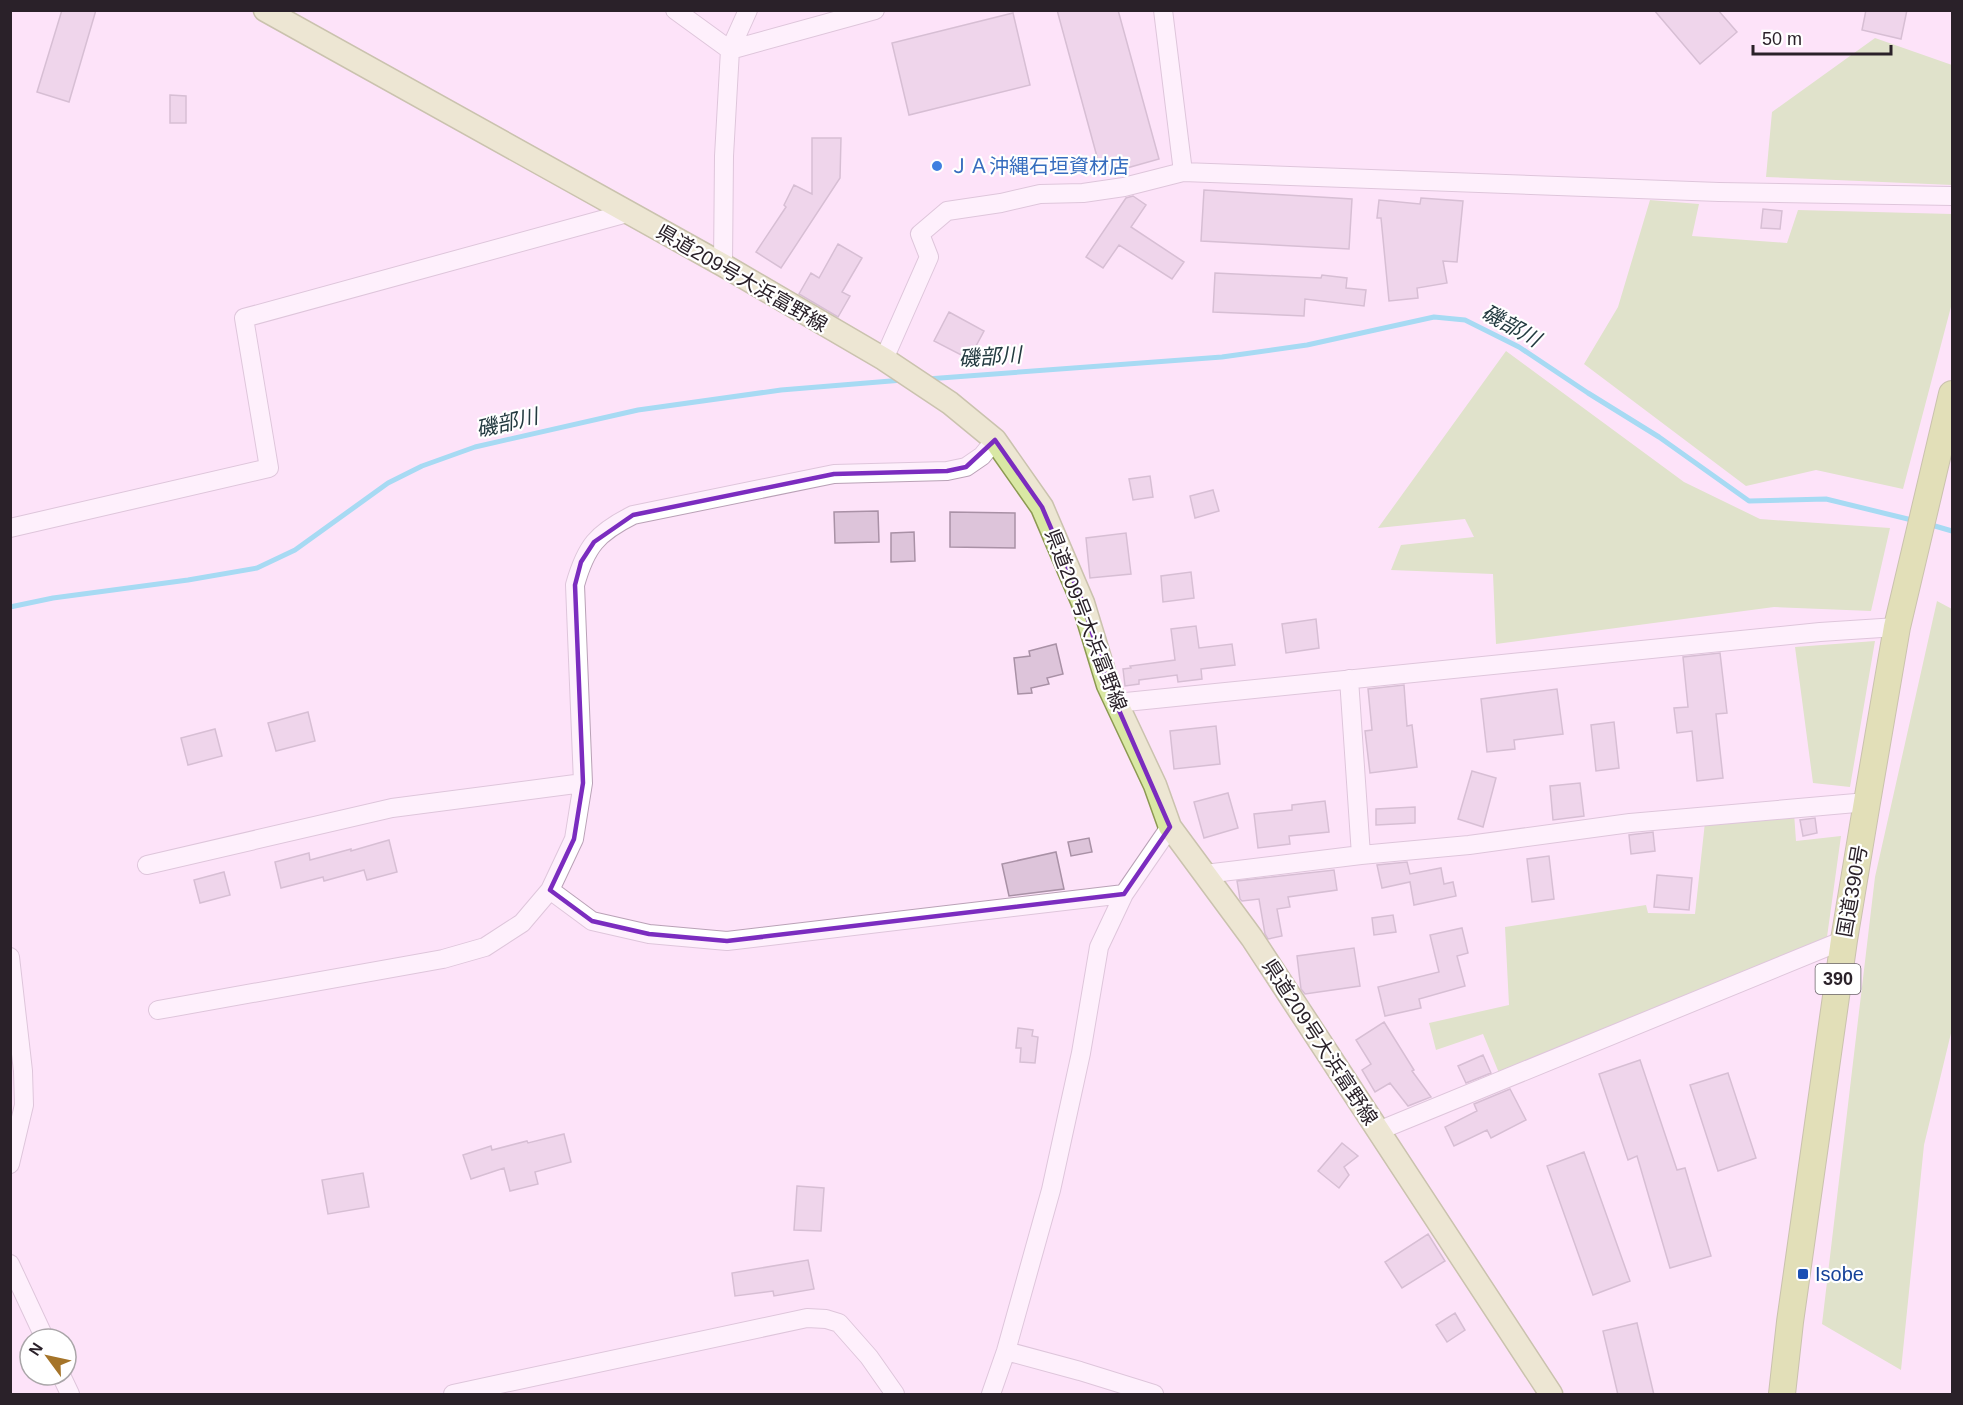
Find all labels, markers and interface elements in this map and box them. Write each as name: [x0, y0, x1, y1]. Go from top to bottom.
scale bar: [1753, 18, 1891, 56]
text: 50 m: [1762, 29, 1802, 49]
place label: ＪＡ沖縄石垣資材店: [949, 155, 1129, 177]
marker: ＪＡ沖縄石垣資材店: [930, 159, 944, 173]
street label: 県道209号大浜富野線: [653, 220, 831, 336]
water label: 磯部川: [1478, 300, 1546, 352]
water label: 磯部川: [958, 343, 1024, 370]
water label: 磯部川: [474, 404, 542, 441]
street label: 県道209号大浜富野線: [1041, 526, 1131, 714]
street label: 国道390号: [1833, 843, 1871, 939]
street label: 県道209号大浜富野線: [1258, 955, 1382, 1129]
road number: 390: [1816, 964, 1860, 994]
place label: Isobe: [1815, 1263, 1864, 1285]
marker: Isobe: [1796, 1267, 1810, 1281]
north arrow: [18, 1327, 78, 1387]
text: N: [26, 1340, 46, 1359]

